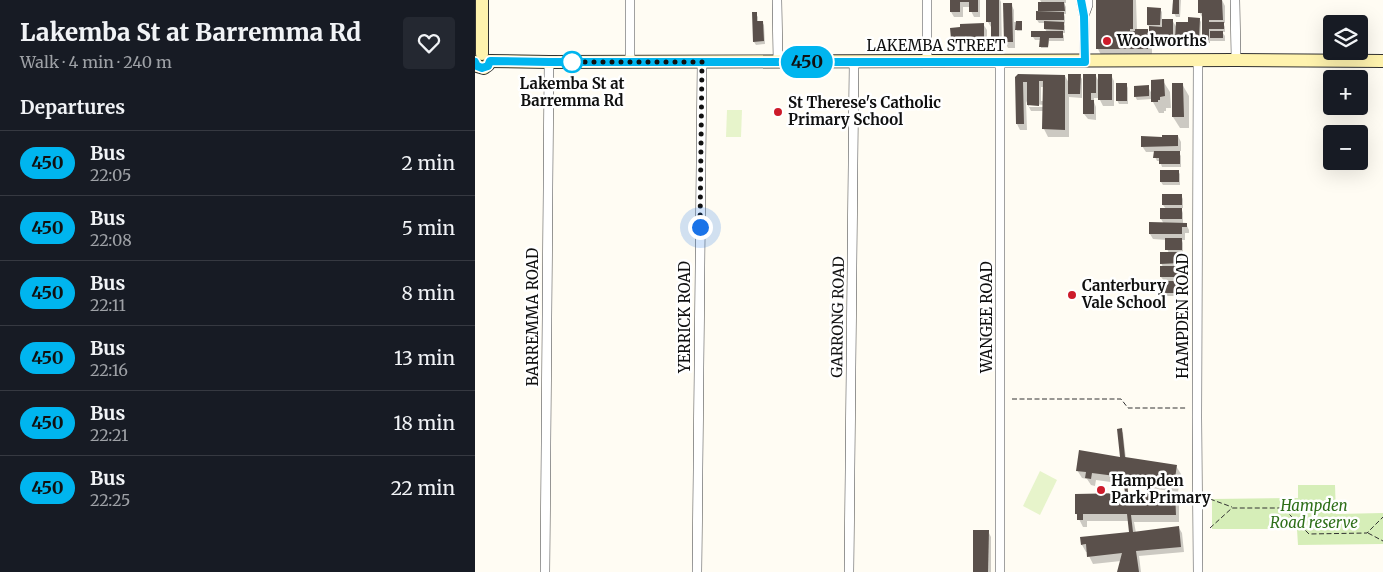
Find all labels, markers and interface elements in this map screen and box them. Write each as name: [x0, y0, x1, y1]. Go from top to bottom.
map controls: [1323, 15, 1368, 170]
button: layers: [1323, 15, 1368, 60]
text: Lakemba St at Barremma Rd: [20, 17, 361, 48]
button: heart: [403, 17, 455, 69]
place label: Woolworths: [1116, 31, 1207, 50]
marker: Woolworths: [1101, 35, 1113, 47]
street label: LAKEMBA STREET: [866, 36, 1006, 55]
line badge: 450: [778, 46, 836, 78]
text: 450: [791, 50, 823, 73]
marker: Lakemba St at Barremma Rd: [561, 51, 583, 73]
text: Walk · 4 min · 240 m: [20, 52, 172, 72]
button: +: [1323, 70, 1368, 115]
place label: Lakemba St at Barremma Rd: [520, 74, 624, 110]
place label: St Therese's Catholic Primary School: [788, 93, 941, 129]
text: Departures: [20, 95, 125, 119]
marker: St Therese's Catholic Primary School: [772, 106, 784, 118]
button: −: [1323, 125, 1368, 170]
text: Bus: [90, 141, 125, 165]
text: 450: [31, 151, 64, 174]
text: 2 min: [402, 151, 455, 175]
text: 22:05: [90, 165, 131, 185]
text: Bus: [90, 206, 125, 230]
your location: [688, 215, 713, 240]
text: 450: [31, 216, 64, 239]
text: 5 min: [402, 216, 455, 240]
text: 22:08: [90, 230, 132, 250]
street label: BARREMMA ROAD: [523, 248, 542, 386]
street label: HAMPDEN ROAD: [1173, 253, 1192, 379]
street label: GARRONG ROAD: [827, 256, 848, 378]
street label: YERRICK ROAD: [675, 261, 694, 374]
street label: WANGEE ROAD: [977, 261, 996, 374]
text: Bus: [90, 271, 125, 295]
place label: Canterbury Vale School: [1081, 276, 1166, 312]
text: 450: [31, 281, 64, 304]
text: 8 min: [402, 281, 455, 305]
marker: Canterbury Vale School: [1066, 289, 1078, 301]
text: 22:11: [90, 295, 126, 315]
text: Bus: [90, 336, 125, 360]
text: 450: [31, 346, 64, 369]
text: 13 min: [394, 346, 455, 370]
text: 22:16: [90, 360, 128, 380]
text: Bus: [90, 401, 125, 425]
text: 450: [31, 411, 64, 434]
text: 18 min: [394, 411, 455, 435]
text: 22:21: [90, 425, 128, 445]
text: Bus: [90, 466, 125, 490]
place label: Hampden Park Primary: [1111, 471, 1211, 507]
text: 450: [31, 476, 64, 499]
text: 22 min: [391, 476, 455, 500]
marker: Hampden Park Primary: [1095, 484, 1107, 496]
text: 22:25: [90, 490, 130, 510]
park label: Hampden Road reserve: [1270, 496, 1358, 532]

